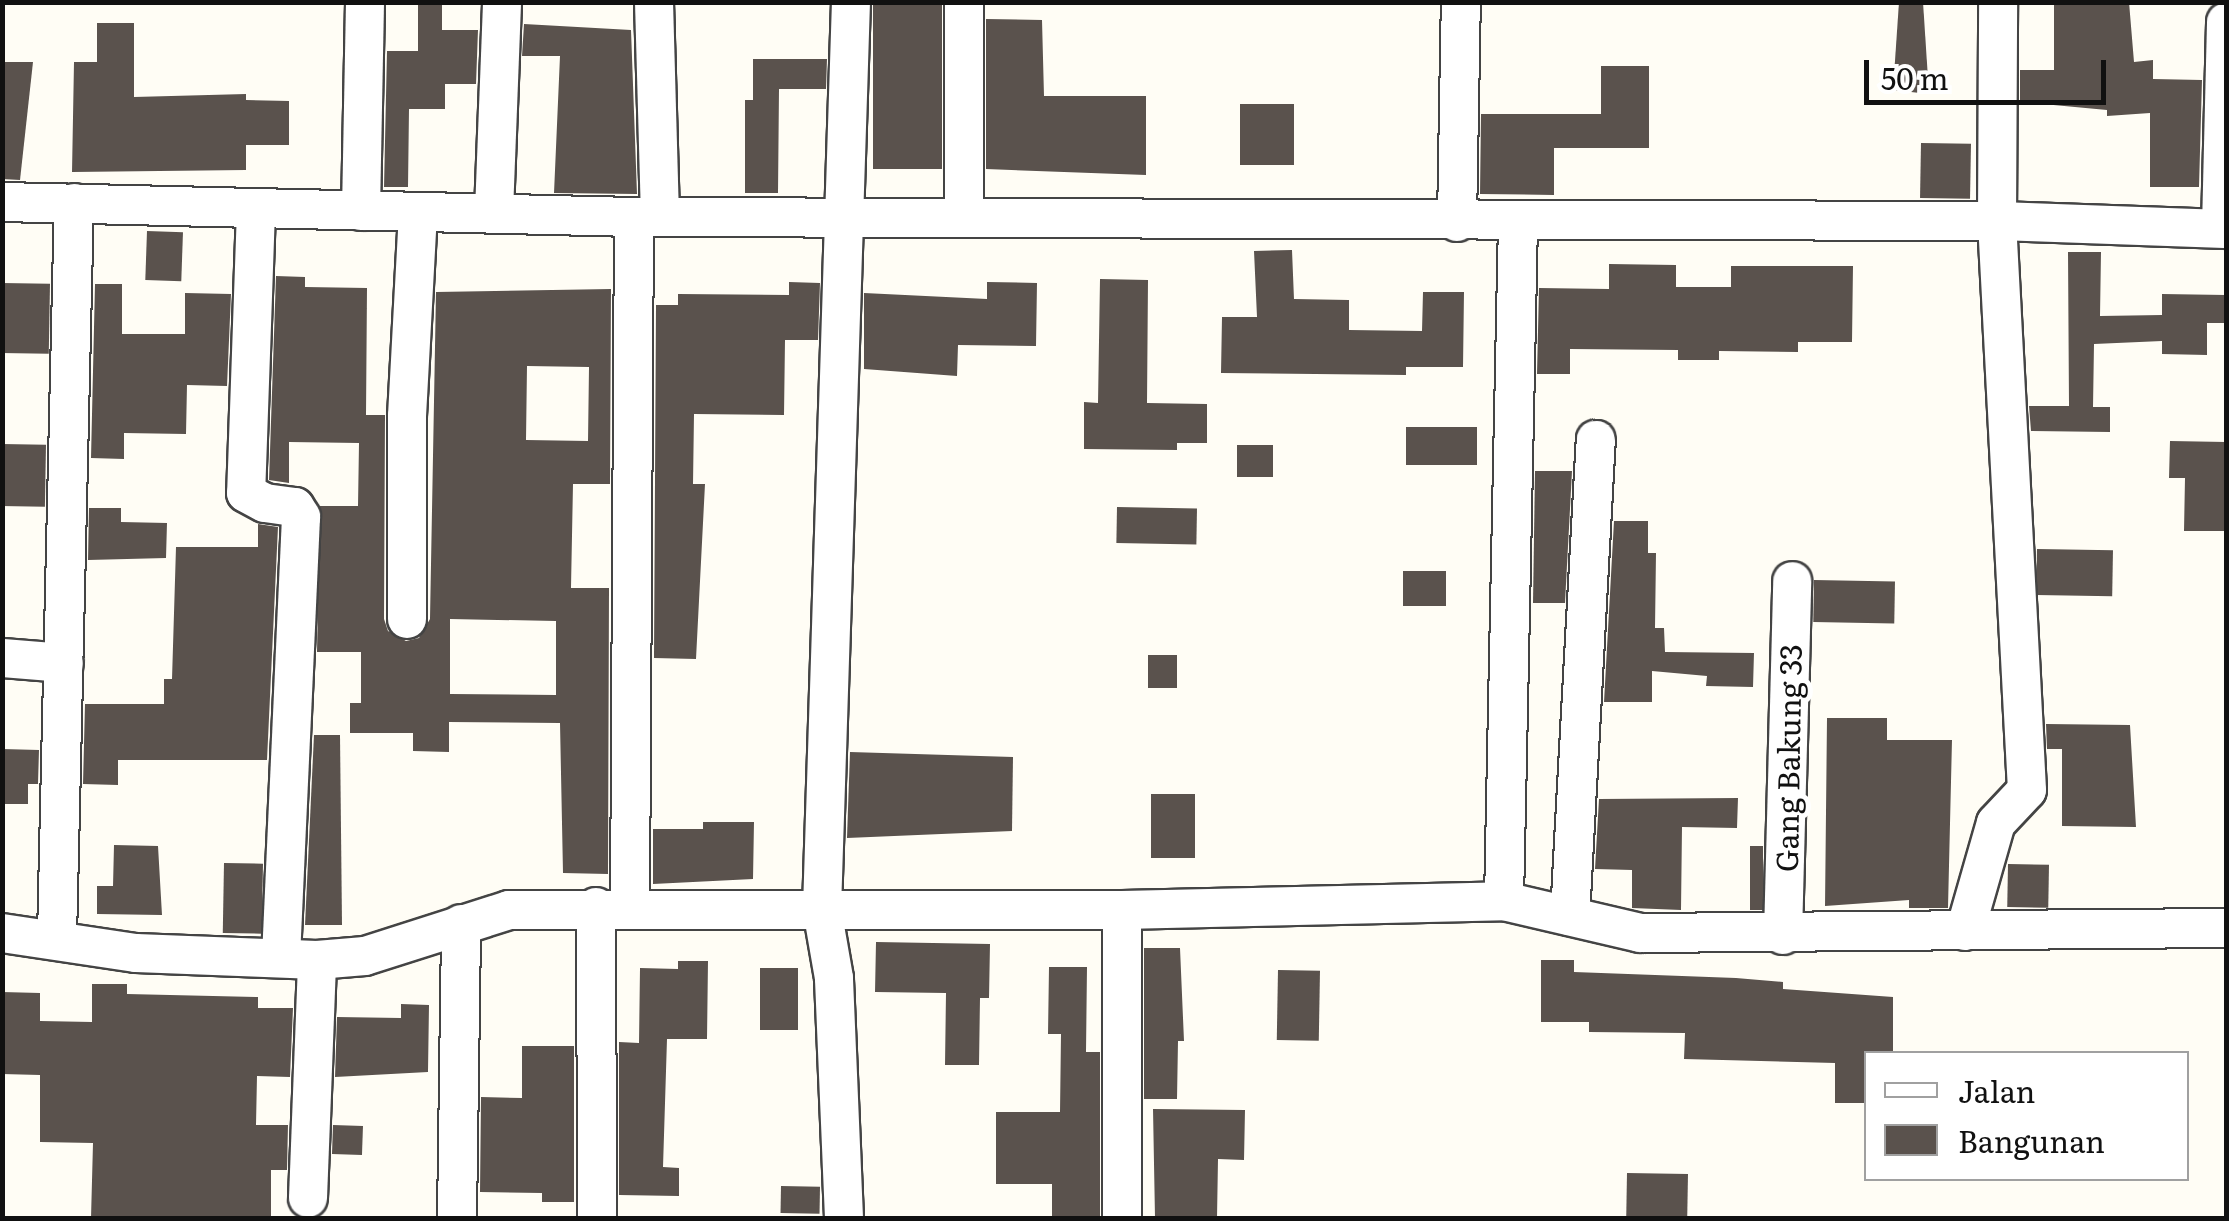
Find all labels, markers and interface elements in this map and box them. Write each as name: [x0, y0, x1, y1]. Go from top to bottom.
scale bar: [1869, 40, 2112, 102]
text: 50 m: [1881, 55, 1949, 99]
street label: Gang Bakung 33: [1767, 644, 1807, 872]
legend: [1864, 1051, 2189, 1181]
text: Jalan: [1958, 1068, 2035, 1112]
text: Bangunan: [1958, 1118, 2105, 1162]

